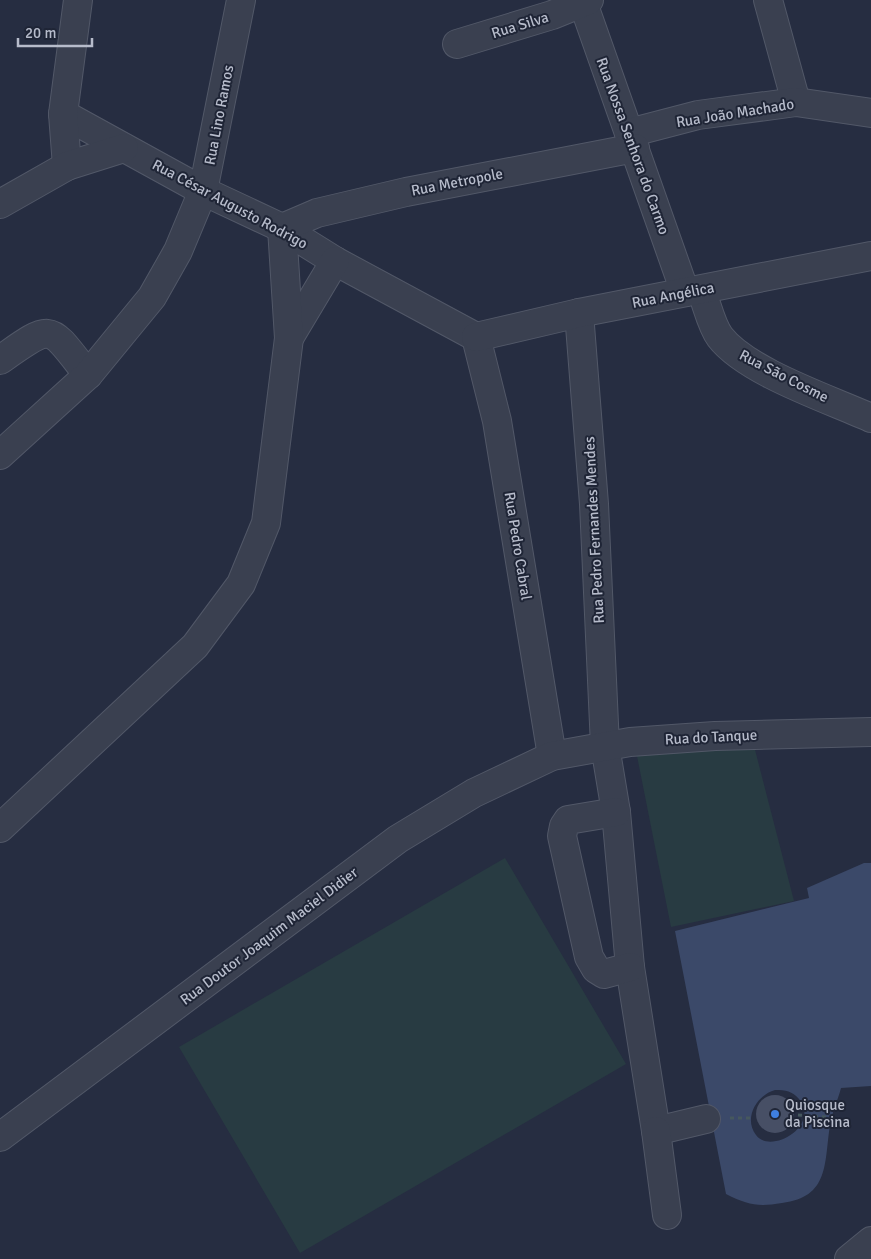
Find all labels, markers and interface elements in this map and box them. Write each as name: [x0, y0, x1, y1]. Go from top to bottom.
street label: Rua Silva: [489, 8, 551, 42]
scale bar: [18, 15, 91, 47]
text: 20 m: [25, 24, 56, 42]
street label: Rua Nossa Senhora do Carmo: [593, 55, 674, 237]
street label: Rua Lino Ramos: [200, 63, 238, 167]
street label: Rua João Machado: [675, 95, 795, 131]
street label: Rua César Augusto Rodrigo: [149, 155, 311, 253]
street label: Rua Metropole: [410, 164, 504, 200]
street label: Rua Angélica: [630, 278, 716, 312]
street label: Rua São Cosme: [736, 346, 832, 406]
street label: Rua Pedro Fernandes Mendes: [580, 436, 608, 624]
street label: Rua Pedro Cabral: [501, 490, 535, 602]
street label: Rua do Tanque: [664, 726, 758, 748]
street label: Rua Doutor Joaquim Maciel Didier: [177, 863, 362, 1009]
place label: Quiosque da Piscina: [785, 1096, 850, 1131]
marker: Quiosque da Piscina: [769, 1108, 781, 1120]

